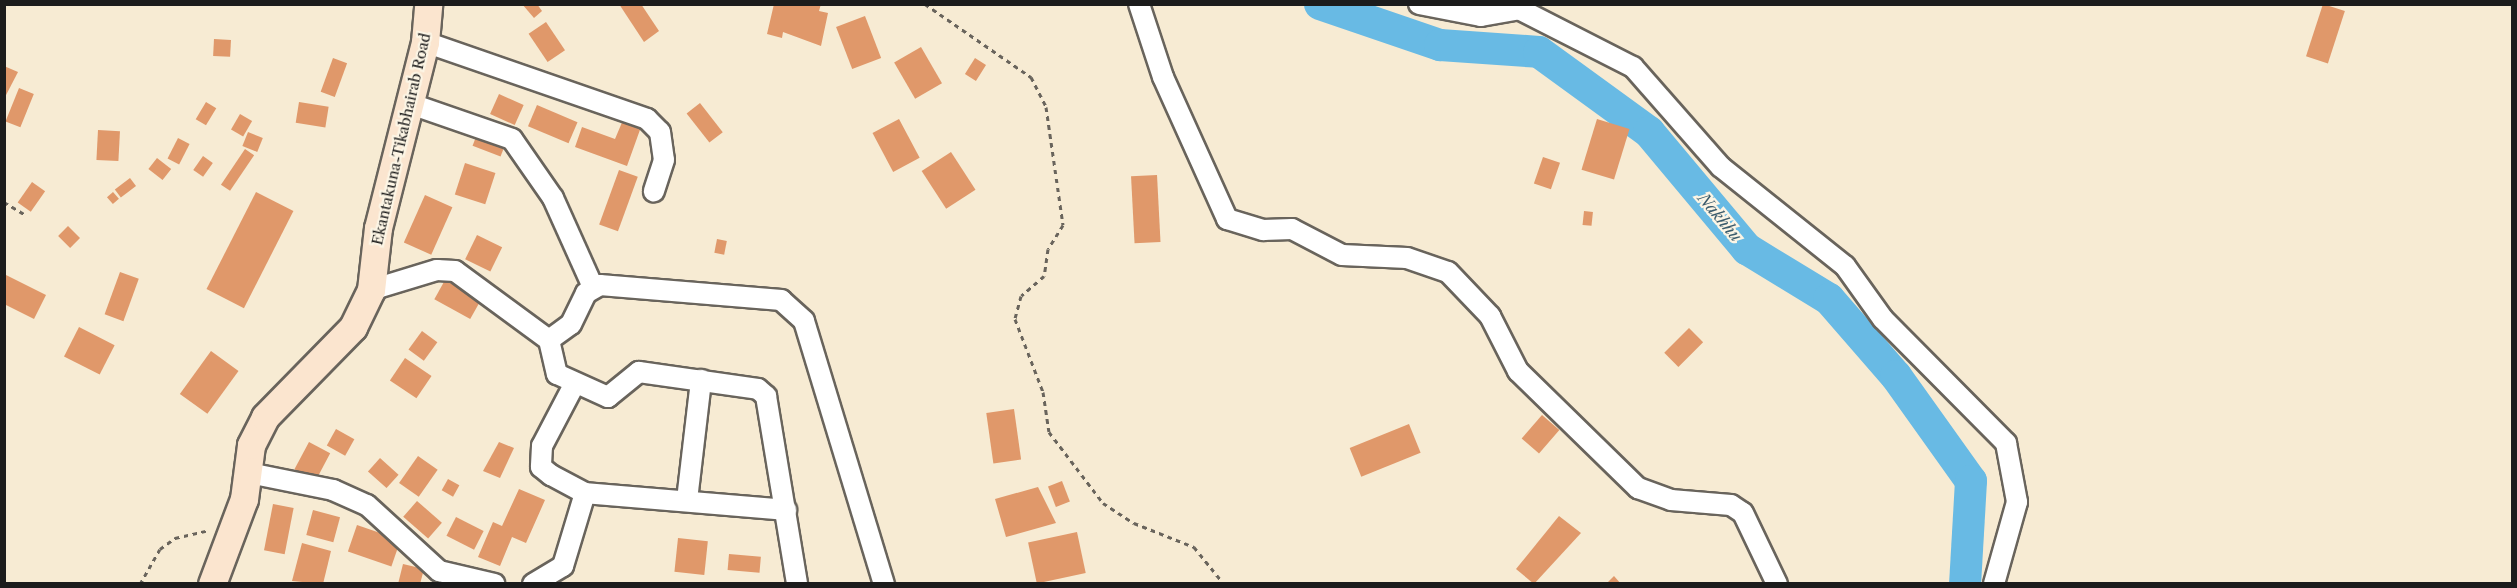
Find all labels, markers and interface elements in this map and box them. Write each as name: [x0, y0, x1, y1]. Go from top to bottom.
street label: Ekantakuna-Tikabhairab Road: [368, 31, 434, 247]
water label: Nakhhu: [1694, 189, 1746, 245]

